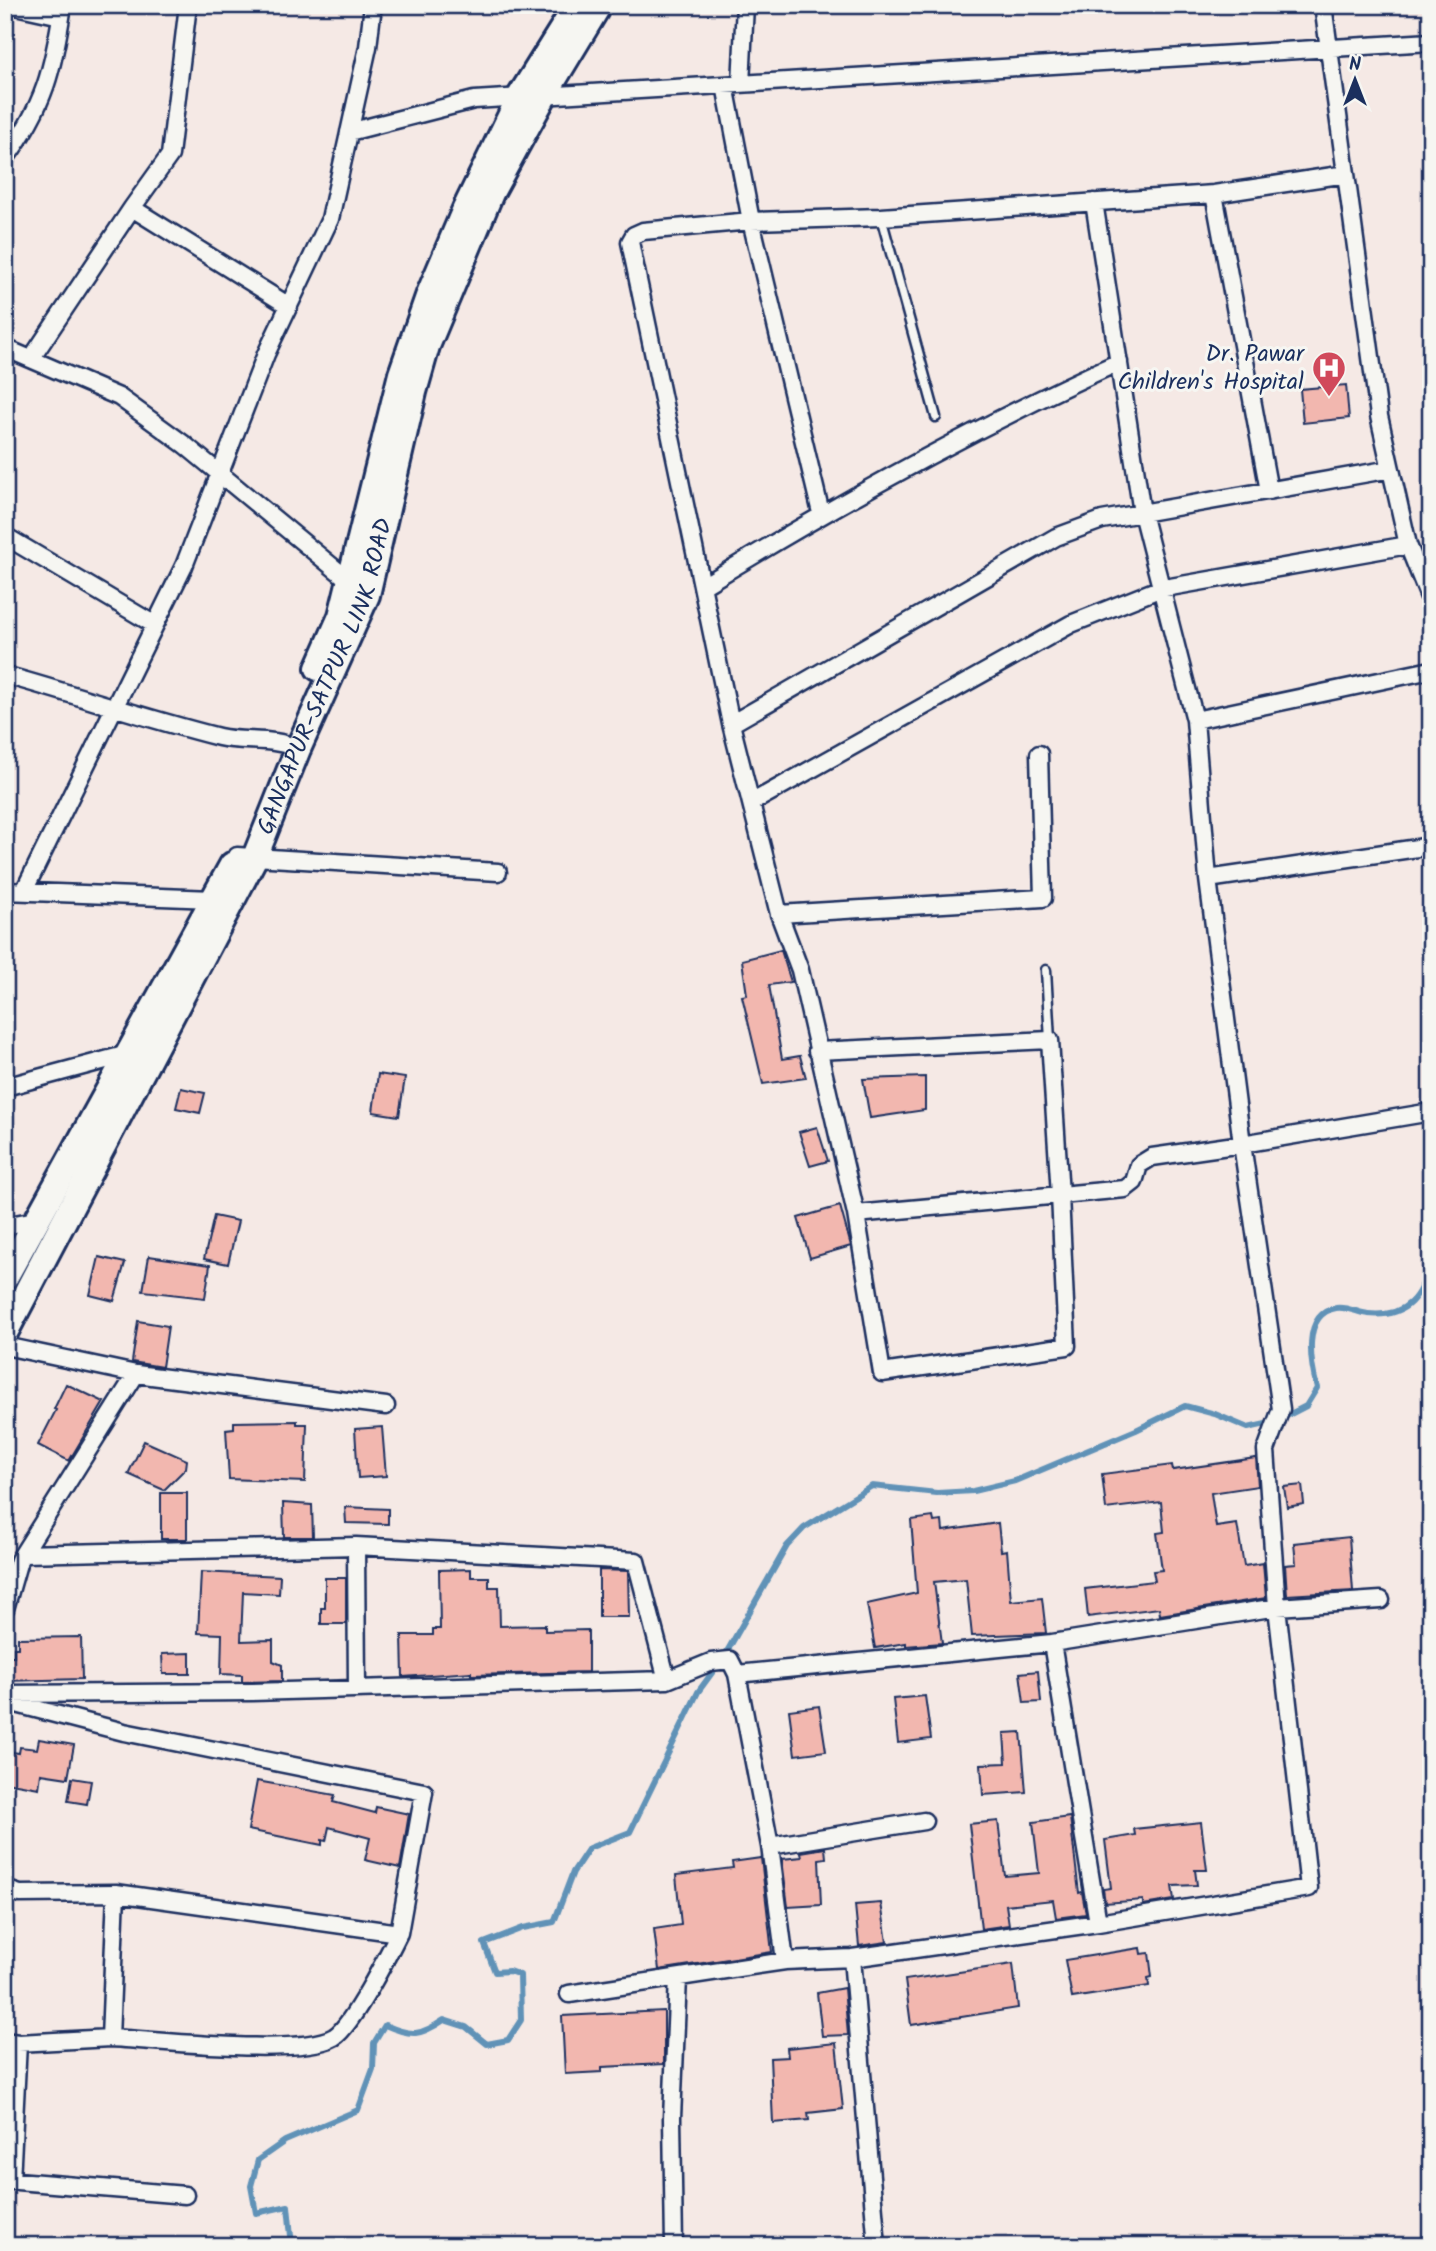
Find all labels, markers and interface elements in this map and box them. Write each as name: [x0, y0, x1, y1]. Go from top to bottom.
north arrow: [1320, 46, 1390, 116]
text: N: [1349, 50, 1361, 80]
place label: Dr. Pawar Children's Hospital: [1118, 335, 1306, 402]
hospital icon: Dr. Pawar Children's Hospital: [1310, 349, 1348, 398]
street label: GANGAPUR-SATPUR LINK ROAD: [246, 514, 404, 841]

